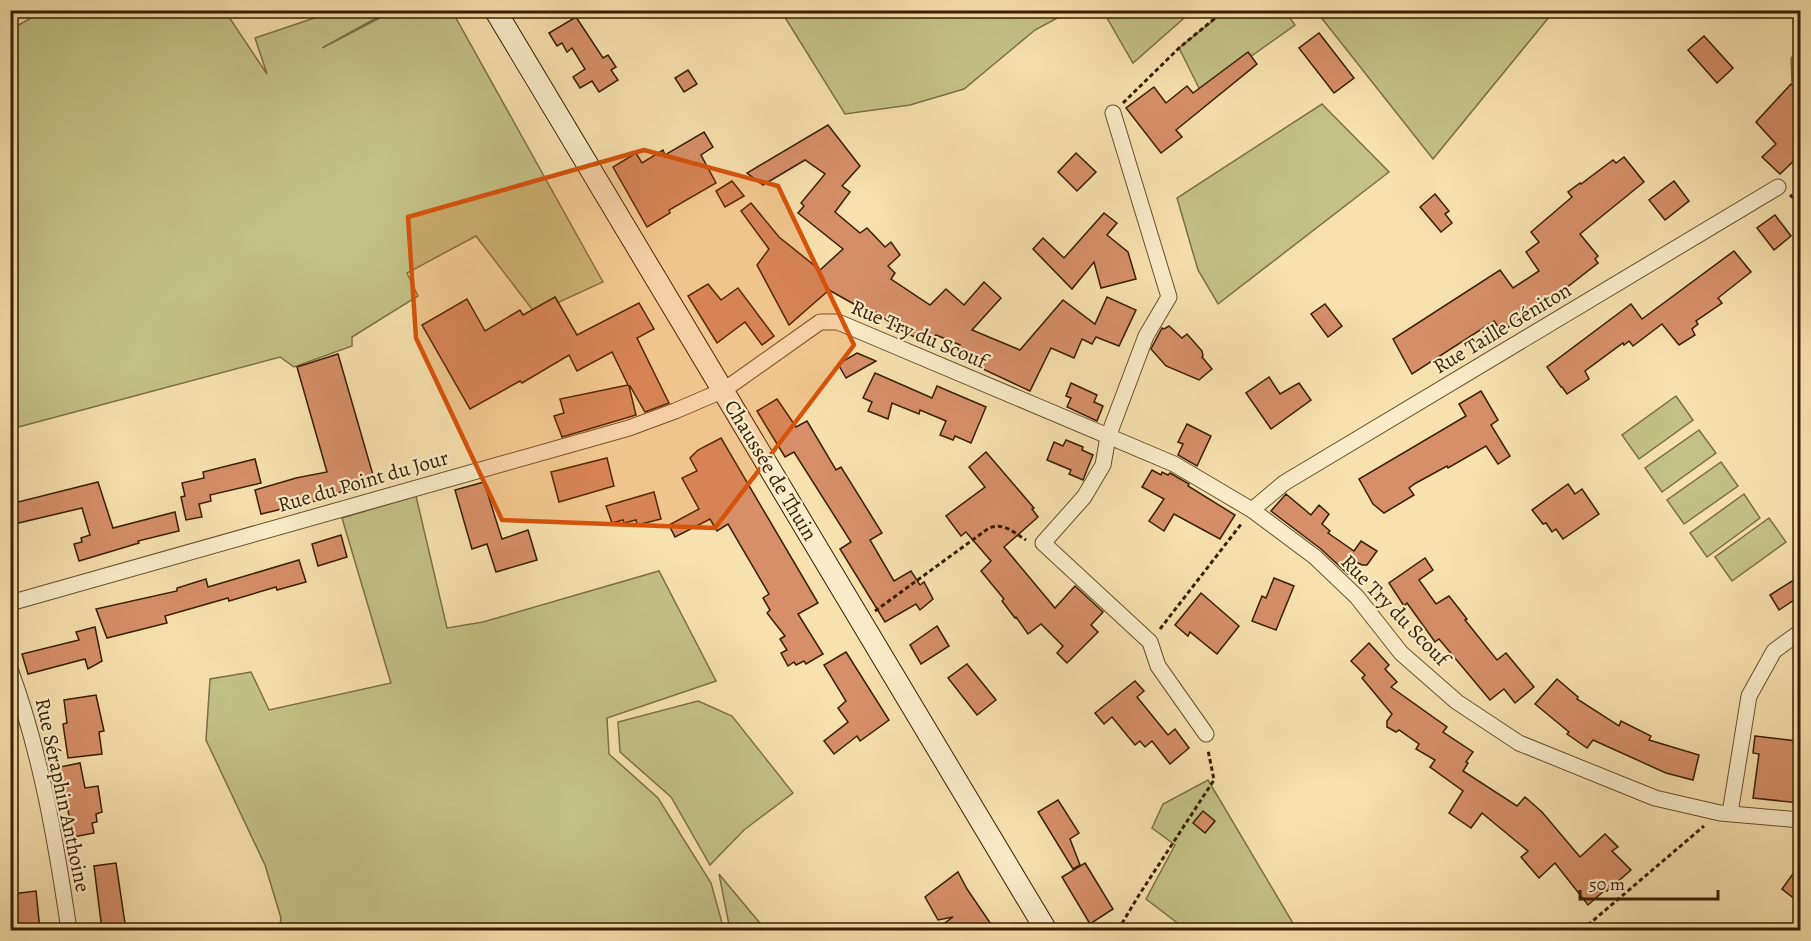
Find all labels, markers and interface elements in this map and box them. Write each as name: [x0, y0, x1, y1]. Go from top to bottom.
street label: Rue Taille Géniton: [1428, 276, 1576, 380]
street label: Rue Try du Scouf: [847, 293, 994, 376]
street label: Chaussée de Thuin: [718, 394, 824, 546]
street label: Rue du Point du Jour: [274, 443, 452, 519]
street label: Rue Try du Scouf: [1335, 548, 1457, 674]
street label: Rue Séraphin Anthoine: [29, 695, 97, 895]
scale bar: [1580, 863, 1718, 901]
text: 50 m: [1589, 872, 1625, 896]

